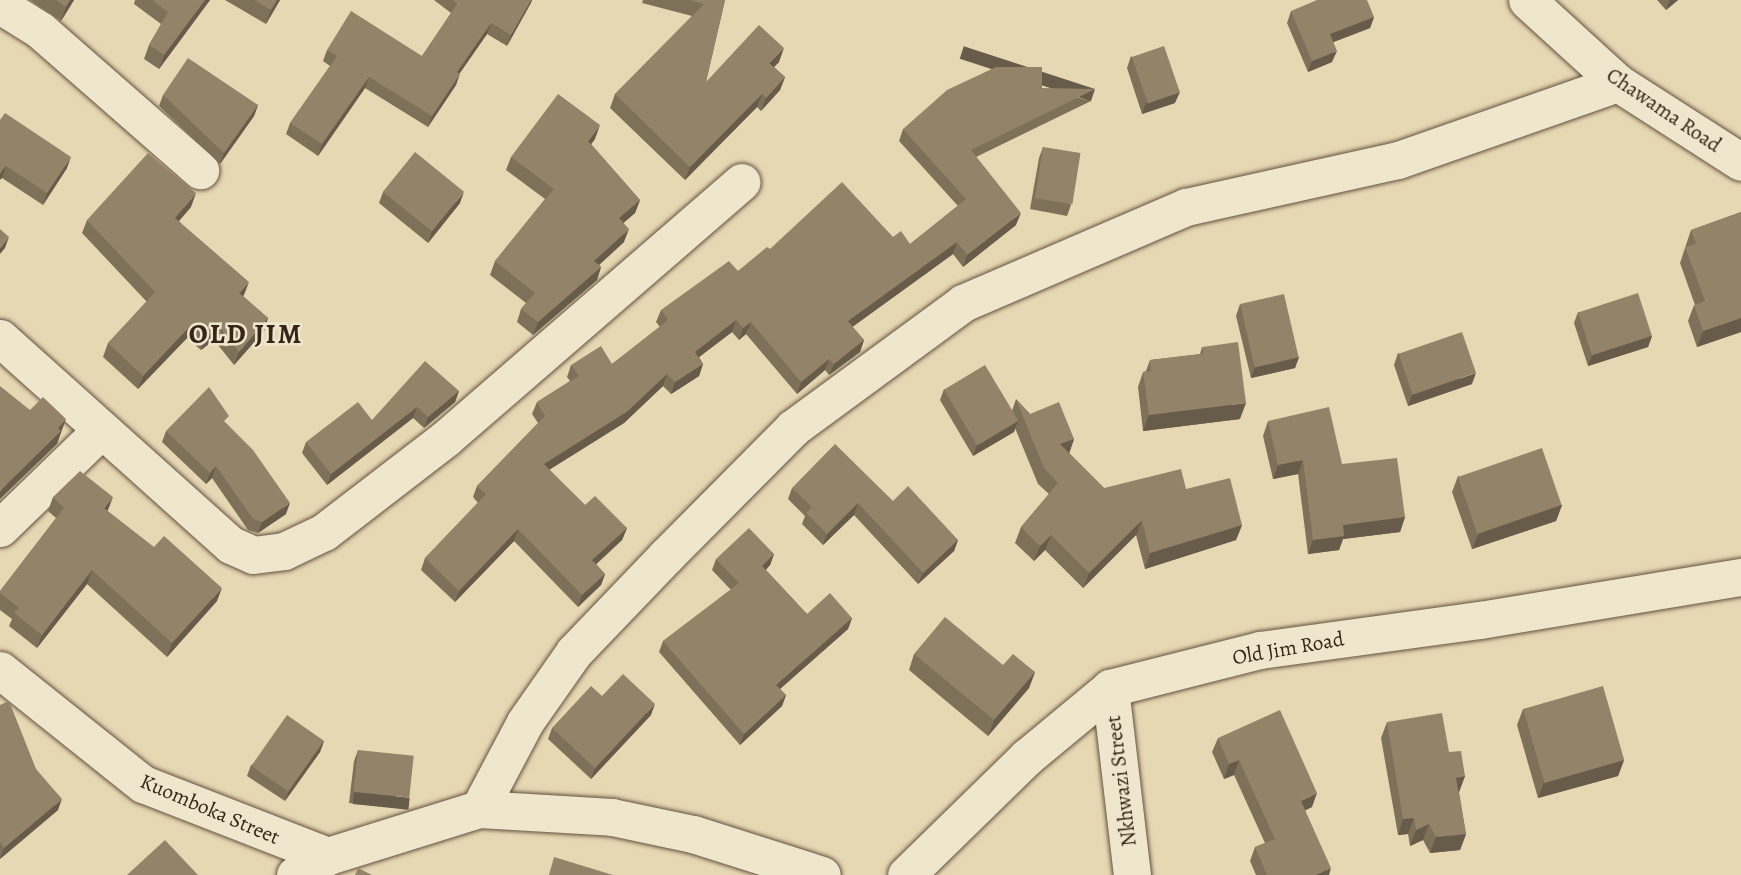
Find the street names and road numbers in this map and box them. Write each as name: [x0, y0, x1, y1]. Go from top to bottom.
street label: Chawama Road: [1602, 62, 1726, 158]
street label: Old Jim Road: [1230, 626, 1346, 670]
street label: Nkhwazi Street: [1100, 714, 1142, 848]
street label: Kuomboka Street: [137, 768, 283, 850]

